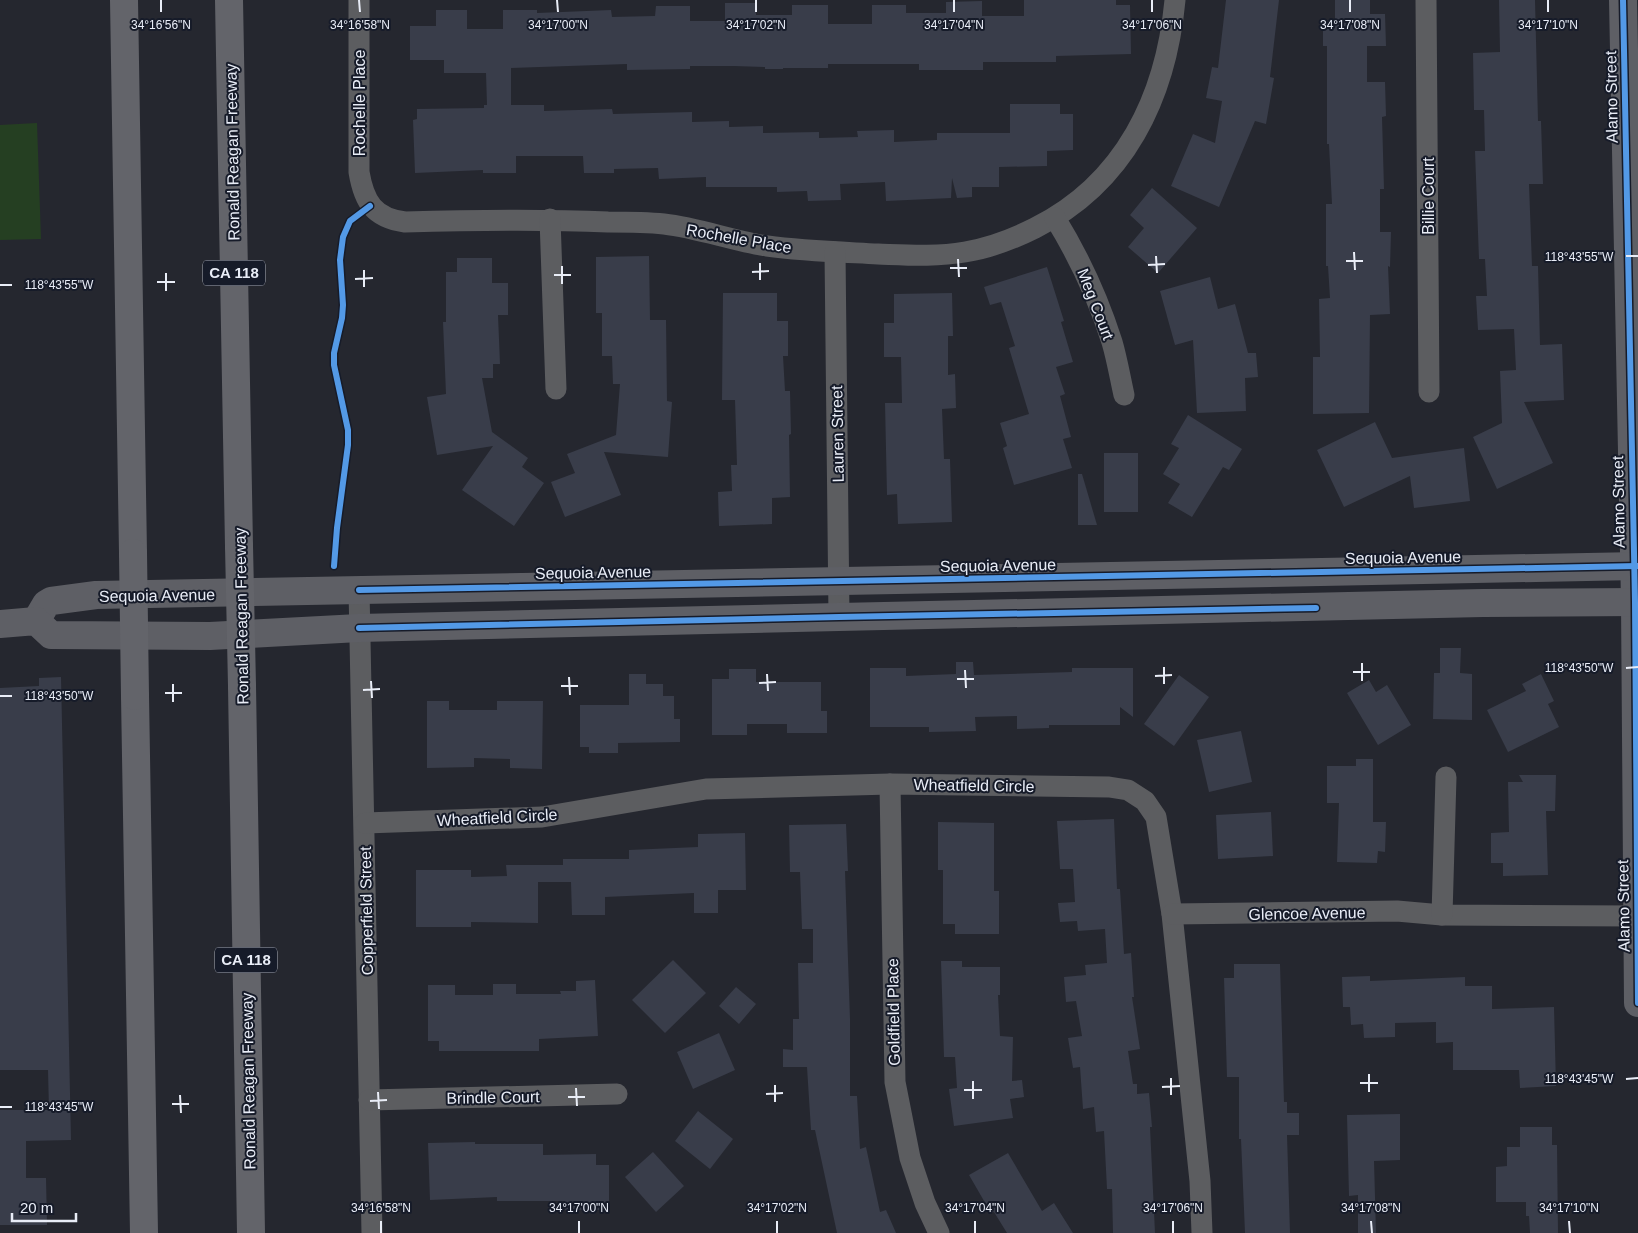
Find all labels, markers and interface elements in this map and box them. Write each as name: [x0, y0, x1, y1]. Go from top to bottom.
text: 34°16'56"N: [131, 18, 191, 32]
text: 34°16'58"N: [330, 18, 390, 32]
text: 34°17'00"N: [528, 18, 588, 32]
text: 34°17'02"N: [726, 18, 786, 32]
text: 34°17'04"N: [924, 18, 984, 32]
text: 34°17'06"N: [1122, 18, 1182, 32]
text: 34°17'08"N: [1320, 18, 1380, 32]
text: 34°17'10"N: [1518, 18, 1578, 32]
street label: Rochelle Place: [351, 50, 368, 156]
street label: Alamo Street: [1602, 50, 1621, 143]
street label: Ronald Reagan Freeway: [222, 63, 243, 241]
street label: Billie Court: [1420, 157, 1437, 235]
street label: Rochelle Place: [685, 221, 793, 256]
text: 118°43'55"W: [1545, 250, 1614, 264]
road number: CA 118: [203, 260, 265, 286]
street label: Meg Court: [1074, 266, 1117, 343]
text: 118°43'55"W: [25, 278, 94, 292]
street label: Lauren Street: [828, 385, 847, 483]
street label: Alamo Street: [1609, 455, 1628, 548]
street label: Ronald Reagan Freeway: [231, 527, 252, 705]
street label: Sequoia Avenue: [1345, 548, 1461, 567]
street label: Sequoia Avenue: [940, 556, 1056, 575]
street label: Sequoia Avenue: [535, 563, 651, 582]
street label: Sequoia Avenue: [99, 586, 215, 605]
text: 118°43'50"W: [1545, 661, 1614, 675]
text: 118°43'50"W: [25, 689, 94, 703]
street label: Wheatfield Circle: [913, 776, 1035, 795]
street label: Wheatfield Circle: [436, 806, 558, 829]
street label: Copperfield Street: [357, 846, 376, 976]
street label: Alamo Street: [1614, 859, 1633, 952]
street label: Glencoe Avenue: [1248, 904, 1366, 923]
road number: CA 118: [215, 948, 277, 972]
street label: Goldfield Place: [884, 958, 903, 1066]
street label: Ronald Reagan Freeway: [238, 992, 259, 1170]
text: 118°43'45"W: [1545, 1072, 1614, 1086]
street label: Brindle Court: [446, 1088, 540, 1107]
text: 118°43'45"W: [25, 1100, 94, 1114]
scale bar: [12, 1190, 76, 1222]
text: 20 m: [20, 1199, 53, 1216]
text: 34°16'58"N: [351, 1201, 411, 1215]
text: 34°17'00"N: [549, 1201, 609, 1215]
text: 34°17'02"N: [747, 1201, 807, 1215]
text: 34°17'04"N: [945, 1201, 1005, 1215]
text: 34°17'06"N: [1143, 1201, 1203, 1215]
text: 34°17'08"N: [1341, 1201, 1401, 1215]
text: 34°17'10"N: [1539, 1201, 1599, 1215]

